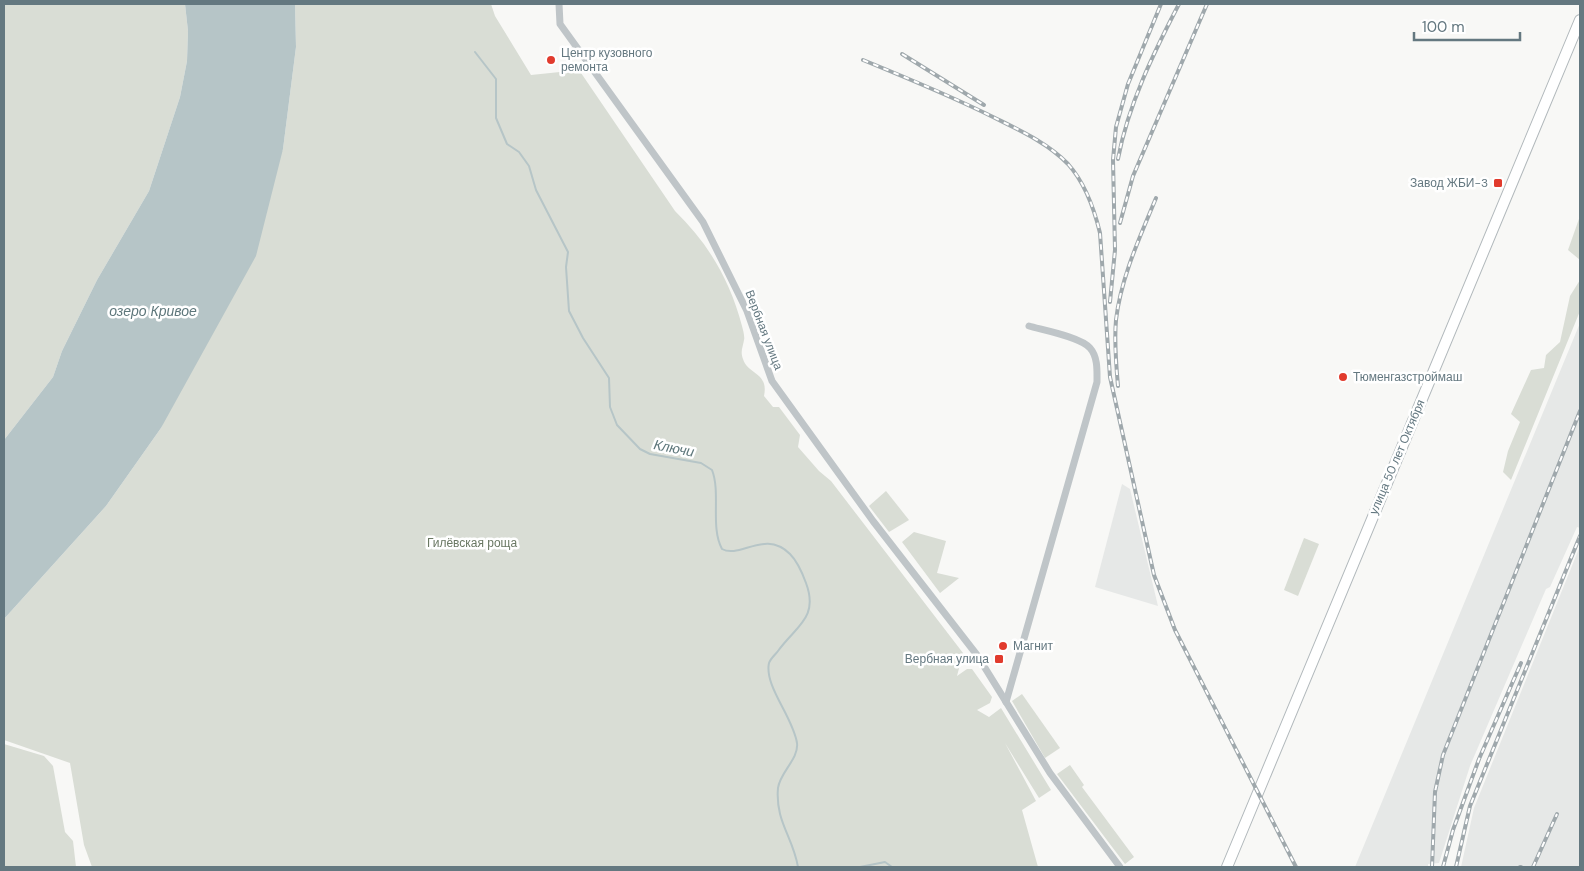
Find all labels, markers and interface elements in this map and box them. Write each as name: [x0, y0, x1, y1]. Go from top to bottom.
scale bar: [1414, 10, 1520, 42]
text: 100 m: [1422, 17, 1465, 37]
place label: Центр кузовного ремонта: [561, 45, 653, 75]
marker: Центр кузовного ремонта: [545, 54, 557, 66]
place label: Завод ЖБИ-3: [1410, 175, 1488, 191]
marker: Завод ЖБИ-3: [1492, 177, 1504, 189]
street label: Вербная улица: [741, 288, 787, 372]
water label: озеро Кривое: [109, 302, 197, 320]
place label: Тюменгазстроймаш: [1353, 369, 1462, 385]
marker: Тюменгазстроймаш: [1337, 371, 1349, 383]
street label: улица 50 лет Октября: [1366, 397, 1428, 517]
water label: Ключи: [652, 435, 696, 461]
park label: Гилёвская роща: [427, 535, 517, 551]
place label: Магнит: [1013, 638, 1054, 654]
marker: Магнит: [997, 640, 1009, 652]
place label: Вербная улица: [905, 651, 989, 667]
marker: Вербная улица: [993, 653, 1005, 665]

